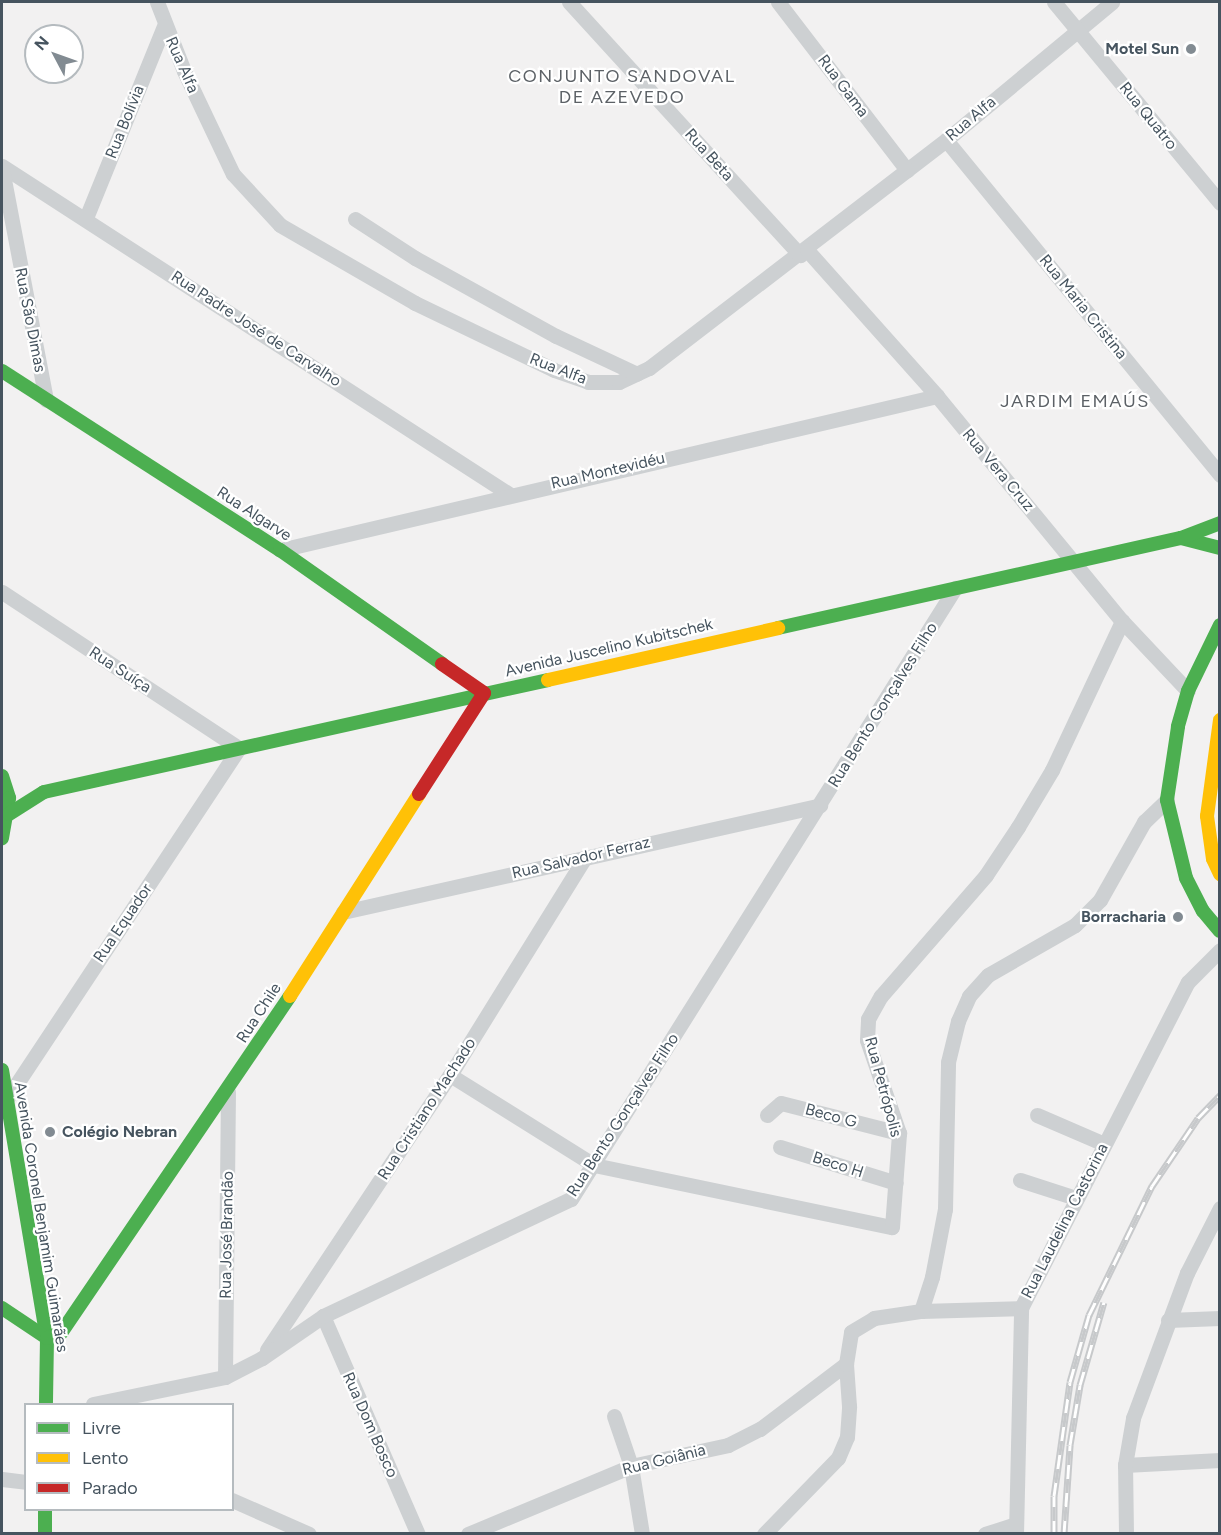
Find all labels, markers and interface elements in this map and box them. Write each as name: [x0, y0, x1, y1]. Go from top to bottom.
north arrow: [24, 24, 84, 84]
text: N: [30, 32, 53, 54]
street label: Rua Alfa: [161, 34, 203, 96]
place label: Motel Sun: [1105, 39, 1179, 59]
marker: Motel Sun: [1184, 42, 1198, 56]
street label: Rua Gama: [813, 51, 873, 121]
district label: CONJUNTO SANDOVAL DE AZEVEDO: [508, 66, 736, 109]
street label: Rua Quatro: [1115, 78, 1181, 154]
street label: Rua Bolívia: [102, 82, 148, 162]
street label: Rua Alfa: [942, 93, 1000, 145]
street label: Rua Beta: [681, 125, 737, 185]
street label: Rua Maria Cristina: [1035, 251, 1131, 363]
street label: Rua São Dimas: [10, 266, 50, 374]
street label: Rua Padre José de Carvalho: [167, 267, 345, 391]
street label: Rua Alfa: [527, 349, 589, 389]
district label: JARDIM EMAÚS: [1000, 390, 1150, 412]
street label: Rua Vera Cruz: [958, 425, 1038, 515]
street label: Rua Montevidéu: [549, 449, 667, 493]
street label: Rua Algarve: [213, 483, 295, 545]
street label: Avenida Juscelino Kubitschek: [503, 615, 715, 681]
street label: Rua Bento Gonçalves Filho: [824, 619, 942, 791]
street label: Rua Suíça: [85, 643, 155, 697]
street label: Rua Salvador Ferraz: [510, 833, 652, 883]
street label: Rua Equador: [90, 880, 156, 966]
place label: Borracharia: [1081, 907, 1166, 927]
marker: Borracharia: [1171, 910, 1185, 924]
street label: Rua Chile: [233, 979, 285, 1047]
street label: Rua Bento Gonçalves Filho: [563, 1030, 683, 1200]
street label: Rua Cristiano Machado: [374, 1034, 480, 1184]
street label: Rua Petrópolis: [860, 1035, 906, 1139]
street label: Avenida Coronel Benjamim Guimarães: [10, 1080, 72, 1354]
street label: Beco G: [803, 1100, 859, 1132]
place label: Colégio Nebran: [62, 1122, 177, 1142]
marker: Colégio Nebran: [43, 1125, 57, 1139]
street label: Rua Laudelina Castorina: [1018, 1140, 1112, 1302]
street label: Beco H: [810, 1148, 866, 1182]
street label: Rua José Brandão: [216, 1171, 238, 1299]
street label: Rua Dom Bosco: [338, 1369, 402, 1481]
legend: [24, 1403, 234, 1511]
text: Livre: [82, 1417, 121, 1439]
street label: Rua Goiânia: [620, 1440, 708, 1480]
text: Lento: [82, 1447, 128, 1469]
text: Parado: [82, 1477, 138, 1499]

